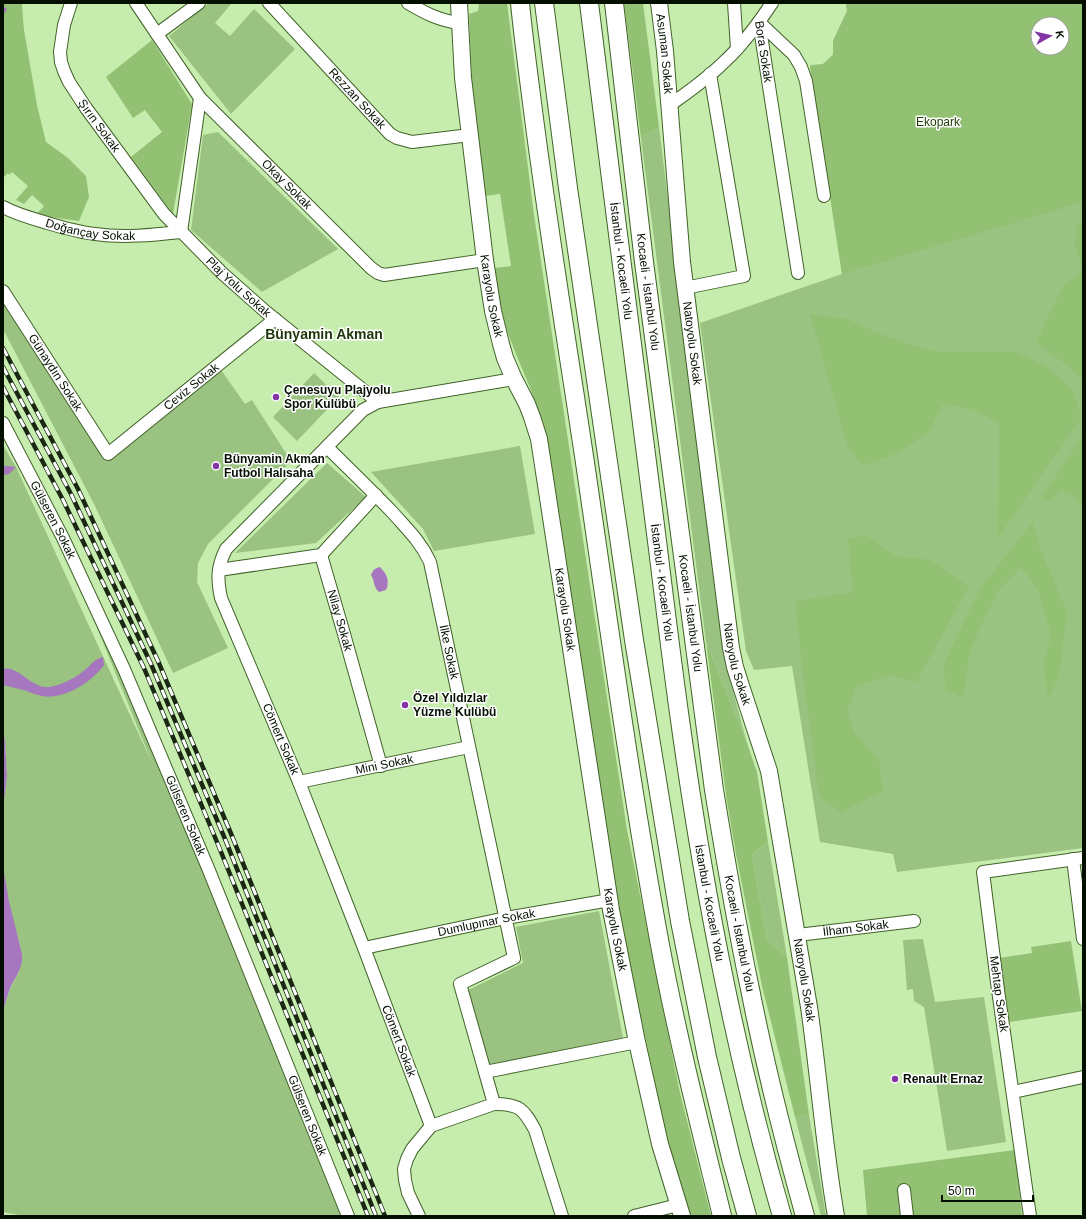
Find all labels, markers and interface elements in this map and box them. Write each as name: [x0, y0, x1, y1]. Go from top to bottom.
street label: Asuman Sokak: [653, 13, 676, 95]
north arrow: [1030, 16, 1070, 56]
street label: Bora Sokak: [752, 20, 775, 84]
text: K: [1053, 30, 1066, 39]
street label: Rezzan Sokak: [326, 65, 389, 132]
street label: Şırın Sokak: [75, 97, 124, 156]
park label: Ekopark: [916, 115, 961, 129]
street label: Okay Sokak: [259, 157, 315, 213]
street label: İstanbul - Kocaeli Yolu: [607, 201, 636, 321]
street label: Doğançay Sokak: [44, 216, 136, 243]
street label: Kocaeli - İstanbul Yolu: [634, 233, 663, 352]
street label: Plaj Yolu Sokak: [203, 254, 274, 321]
street label: Karayolu Sokak: [477, 254, 506, 340]
street label: Natoyolu Sokak: [680, 301, 705, 387]
district label: Bünyamin Akman: [265, 326, 383, 342]
street label: Günaydın Sokak: [26, 331, 86, 415]
street label: Ceviz Sokak: [161, 360, 222, 413]
place label: Çenesuyu Plajyolu Spor Kulübü: [284, 383, 391, 411]
marker: Çenesuyu Plajyolu Spor Kulübü: [271, 392, 281, 402]
place label: Bünyamin Akman Futbol Halısaha: [224, 452, 325, 480]
marker: Bünyamin Akman Futbol Halısaha: [211, 461, 221, 471]
street label: Gülseren Sokak: [27, 478, 79, 562]
street label: İstanbul - Kocaeli Yolu: [648, 523, 676, 642]
street label: Kocaeli - İstanbul Yolu: [676, 554, 705, 673]
street label: Karayolu Sokak: [552, 567, 578, 653]
street label: Nilay Sokak: [324, 588, 356, 654]
street label: Natoyolu Sokak: [721, 622, 754, 708]
street label: İlke Sokak: [436, 623, 462, 682]
place label: Özel Yıldızlar Yüzme Kulübü: [413, 690, 496, 719]
marker: Özel Yıldızlar Yüzme Kulübü: [400, 700, 410, 710]
street label: Cömert Sokak: [260, 701, 303, 778]
street label: Mini Sokak: [354, 751, 415, 777]
street label: Gülseren Sokak: [163, 773, 209, 858]
street label: İstanbul - Kocaeli Yolu: [692, 844, 727, 962]
street label: Kocaeli - İstanbul Yolu: [721, 874, 757, 993]
street label: Karayolu Sokak: [601, 887, 630, 973]
street label: Dumlupınar Sokak: [436, 906, 537, 939]
street label: İlham Sokak: [822, 917, 890, 939]
street label: Natoyolu Sokak: [790, 937, 818, 1024]
street label: Mehtap Sokak: [987, 955, 1011, 1034]
street label: Cömert Sokak: [379, 1003, 420, 1080]
place label: Renault Ernaz: [903, 1072, 983, 1086]
street label: Gülseren Sokak: [285, 1073, 330, 1159]
marker: Renault Ernaz: [890, 1074, 900, 1084]
scale bar: [942, 1177, 1033, 1203]
text: 50 m: [948, 1184, 975, 1198]

